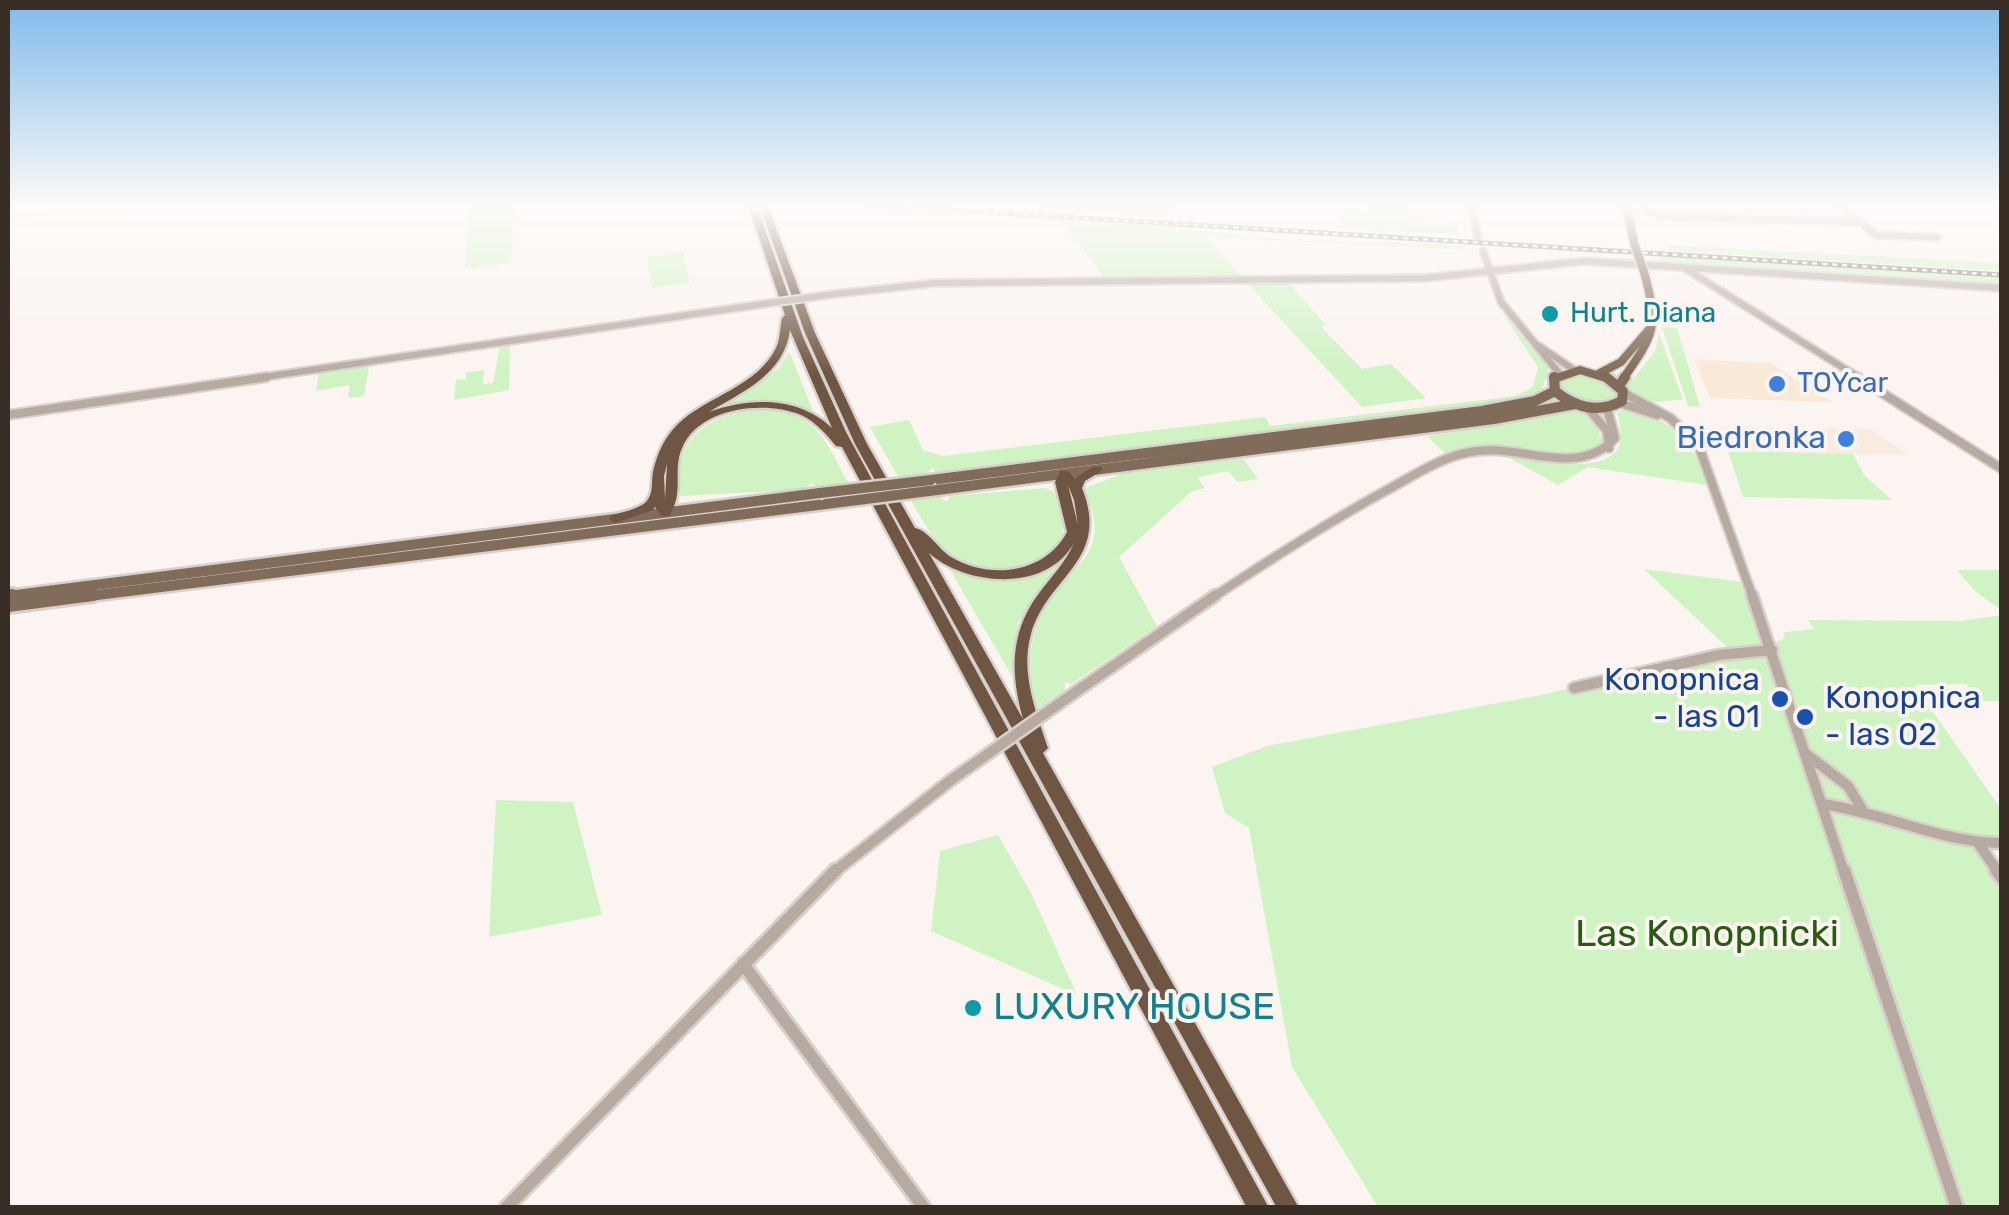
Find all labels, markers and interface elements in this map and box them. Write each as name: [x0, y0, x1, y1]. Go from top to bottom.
place label: Hurt. Diana: [1570, 297, 1716, 331]
marker: Hurt. Diana: [1539, 303, 1561, 325]
place label: TOYcar: [1797, 367, 1888, 401]
marker: TOYcar: [1766, 373, 1788, 395]
place label: Biedronka: [1676, 420, 1826, 458]
marker: Biedronka: [1835, 428, 1857, 450]
place label: Konopnica - las 01: [1604, 662, 1760, 737]
place label: Konopnica - las 02: [1825, 680, 1981, 755]
marker: Konopnica - las 01: [1769, 688, 1791, 710]
marker: Konopnica - las 02: [1794, 706, 1816, 728]
park label: Las Konopnicki: [1575, 912, 1839, 958]
place label: LUXURY HOUSE: [993, 985, 1275, 1031]
marker: LUXURY HOUSE: [962, 997, 984, 1019]

